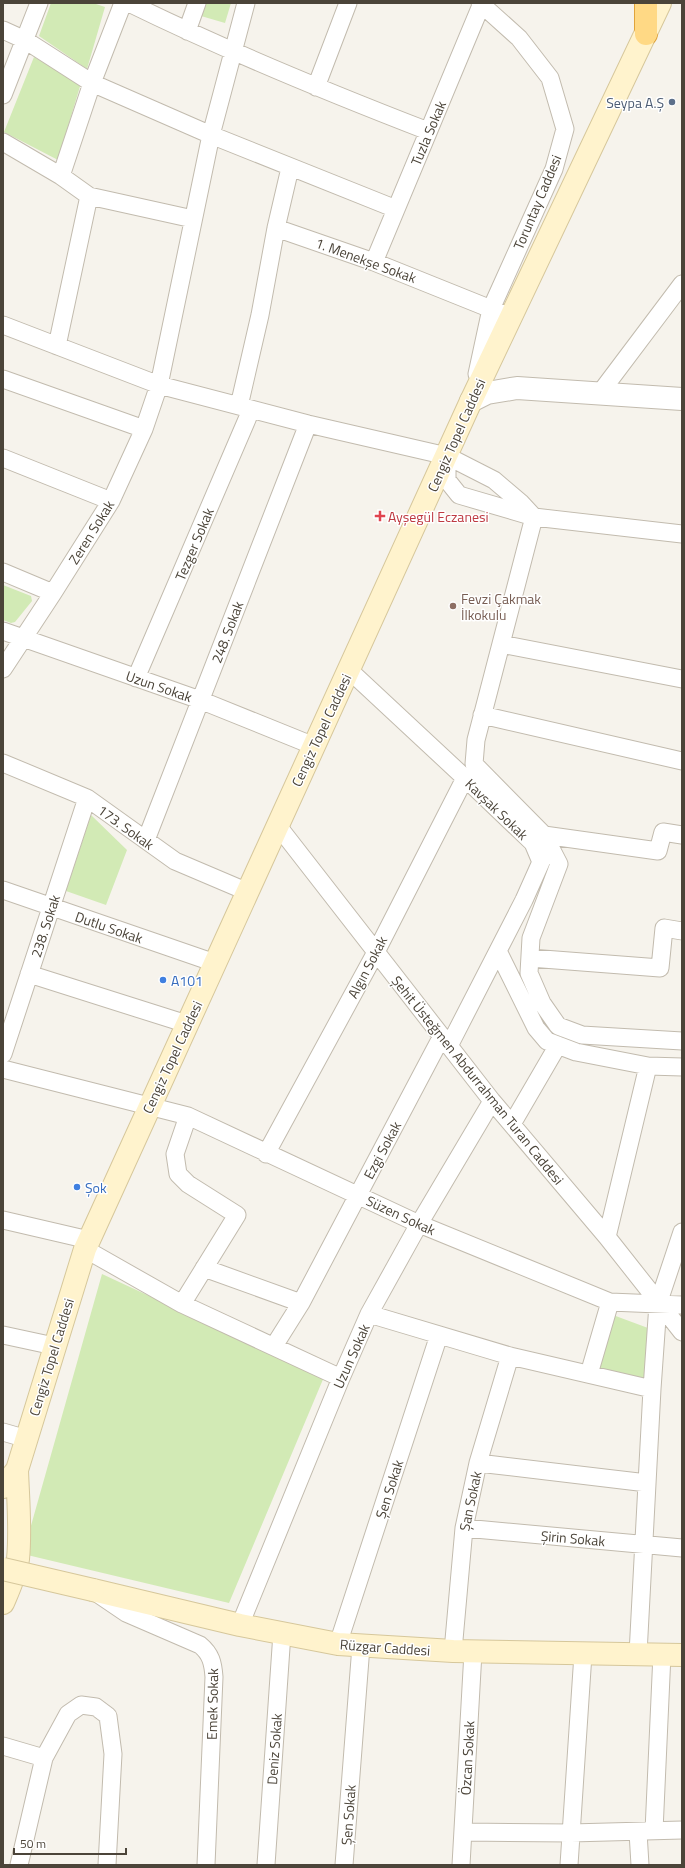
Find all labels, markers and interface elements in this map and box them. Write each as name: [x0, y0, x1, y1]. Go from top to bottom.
place label: Seypa A.Ş: [606, 92, 664, 113]
street label: Tuzla Sokak: [405, 97, 451, 169]
marker: Seypa A.Ş: [667, 97, 677, 107]
street label: Toruntay Caddesi: [508, 151, 566, 253]
street label: 1. Menekşe Sokak: [313, 232, 420, 288]
street label: Cengiz Topel Caddesi: [422, 375, 490, 495]
street label: Zeren Sokak: [63, 496, 119, 568]
street label: Tezger Sokak: [169, 504, 219, 584]
place label: Ayşegül Eczanesi: [388, 506, 489, 527]
marker: Ayşegül Eczanesi: [375, 511, 385, 521]
place label: Fevzi Çakmak İlkokulu: [461, 588, 541, 625]
street label: 248. Sokak: [206, 598, 249, 666]
marker: Fevzi Çakmak İlkokulu: [448, 601, 458, 611]
street label: Uzun Sokak: [123, 665, 195, 707]
street label: Cengiz Topel Caddesi: [286, 670, 356, 790]
street label: Kavşak Sokak: [461, 774, 533, 845]
street label: 173. Sokak: [94, 799, 159, 855]
street label: 238. Sokak: [25, 892, 65, 960]
street label: Dutlu Sokak: [72, 906, 146, 948]
street label: Algın Sokak: [342, 932, 392, 1002]
place label: A101: [171, 970, 203, 991]
street label: Şehit Üsteğmen Abdurrahman Turan Caddesi: [387, 971, 569, 1189]
marker: A101: [158, 975, 168, 985]
street label: Cengiz Topel Caddesi: [137, 997, 207, 1117]
street label: Ezgi Sokak: [358, 1117, 406, 1183]
place label: Şok: [85, 1177, 107, 1198]
marker: Şok: [72, 1182, 82, 1192]
street label: Süzen Sokak: [363, 1190, 439, 1240]
street label: Cengiz Topel Caddesi: [23, 1296, 79, 1418]
street label: Uzun Sokak: [327, 1320, 375, 1392]
street label: Şen Sokak: [370, 1457, 408, 1521]
street label: Şan Sokak: [453, 1469, 487, 1533]
street label: Şirin Sokak: [540, 1525, 606, 1551]
street label: Rüzgar Caddesi: [339, 1633, 431, 1661]
street label: Emek Sokak: [201, 1668, 223, 1740]
street label: Deniz Sokak: [261, 1712, 287, 1785]
street label: Özcan Sokak: [455, 1720, 479, 1796]
street label: Şen Sokak: [335, 1784, 361, 1846]
scale bar: [14, 1830, 126, 1856]
text: 50 m: [20, 1834, 46, 1853]

